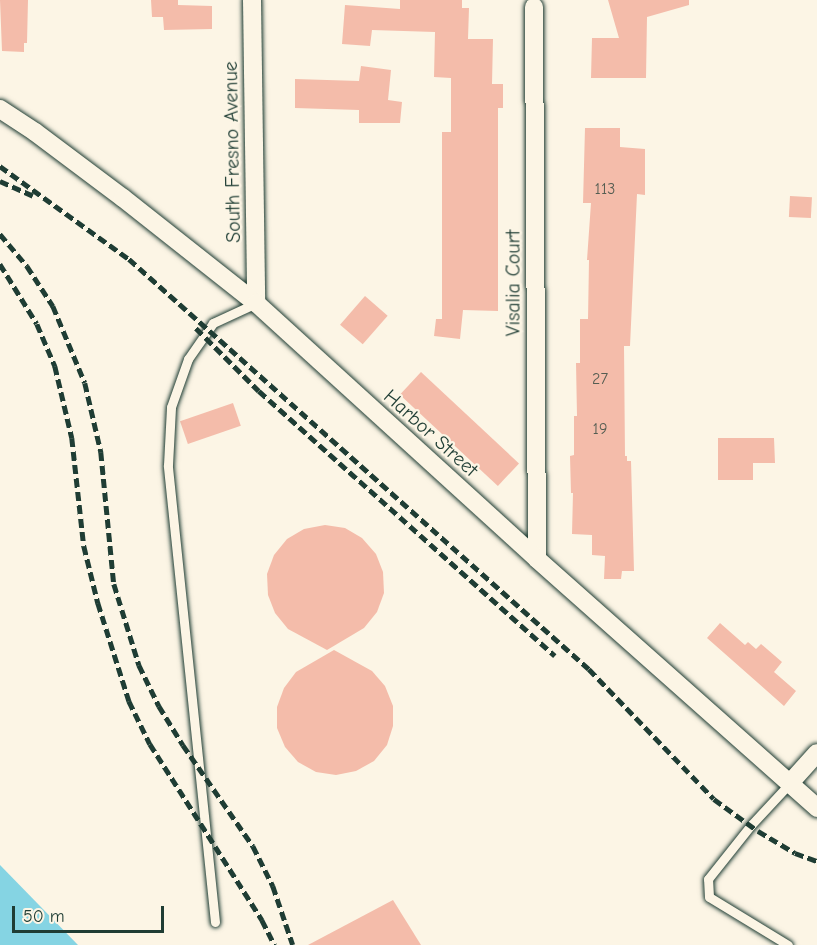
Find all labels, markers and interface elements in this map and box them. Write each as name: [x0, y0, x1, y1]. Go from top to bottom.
street label: South Fresno Avenue: [218, 61, 246, 243]
house number: 113: [595, 179, 615, 199]
street label: Visalia Court: [501, 230, 525, 336]
house number: 27: [592, 369, 608, 389]
street label: Harbor Street: [379, 384, 483, 482]
house number: 19: [593, 419, 607, 439]
scale bar: [15, 894, 166, 932]
text: 50 m: [23, 906, 65, 927]

